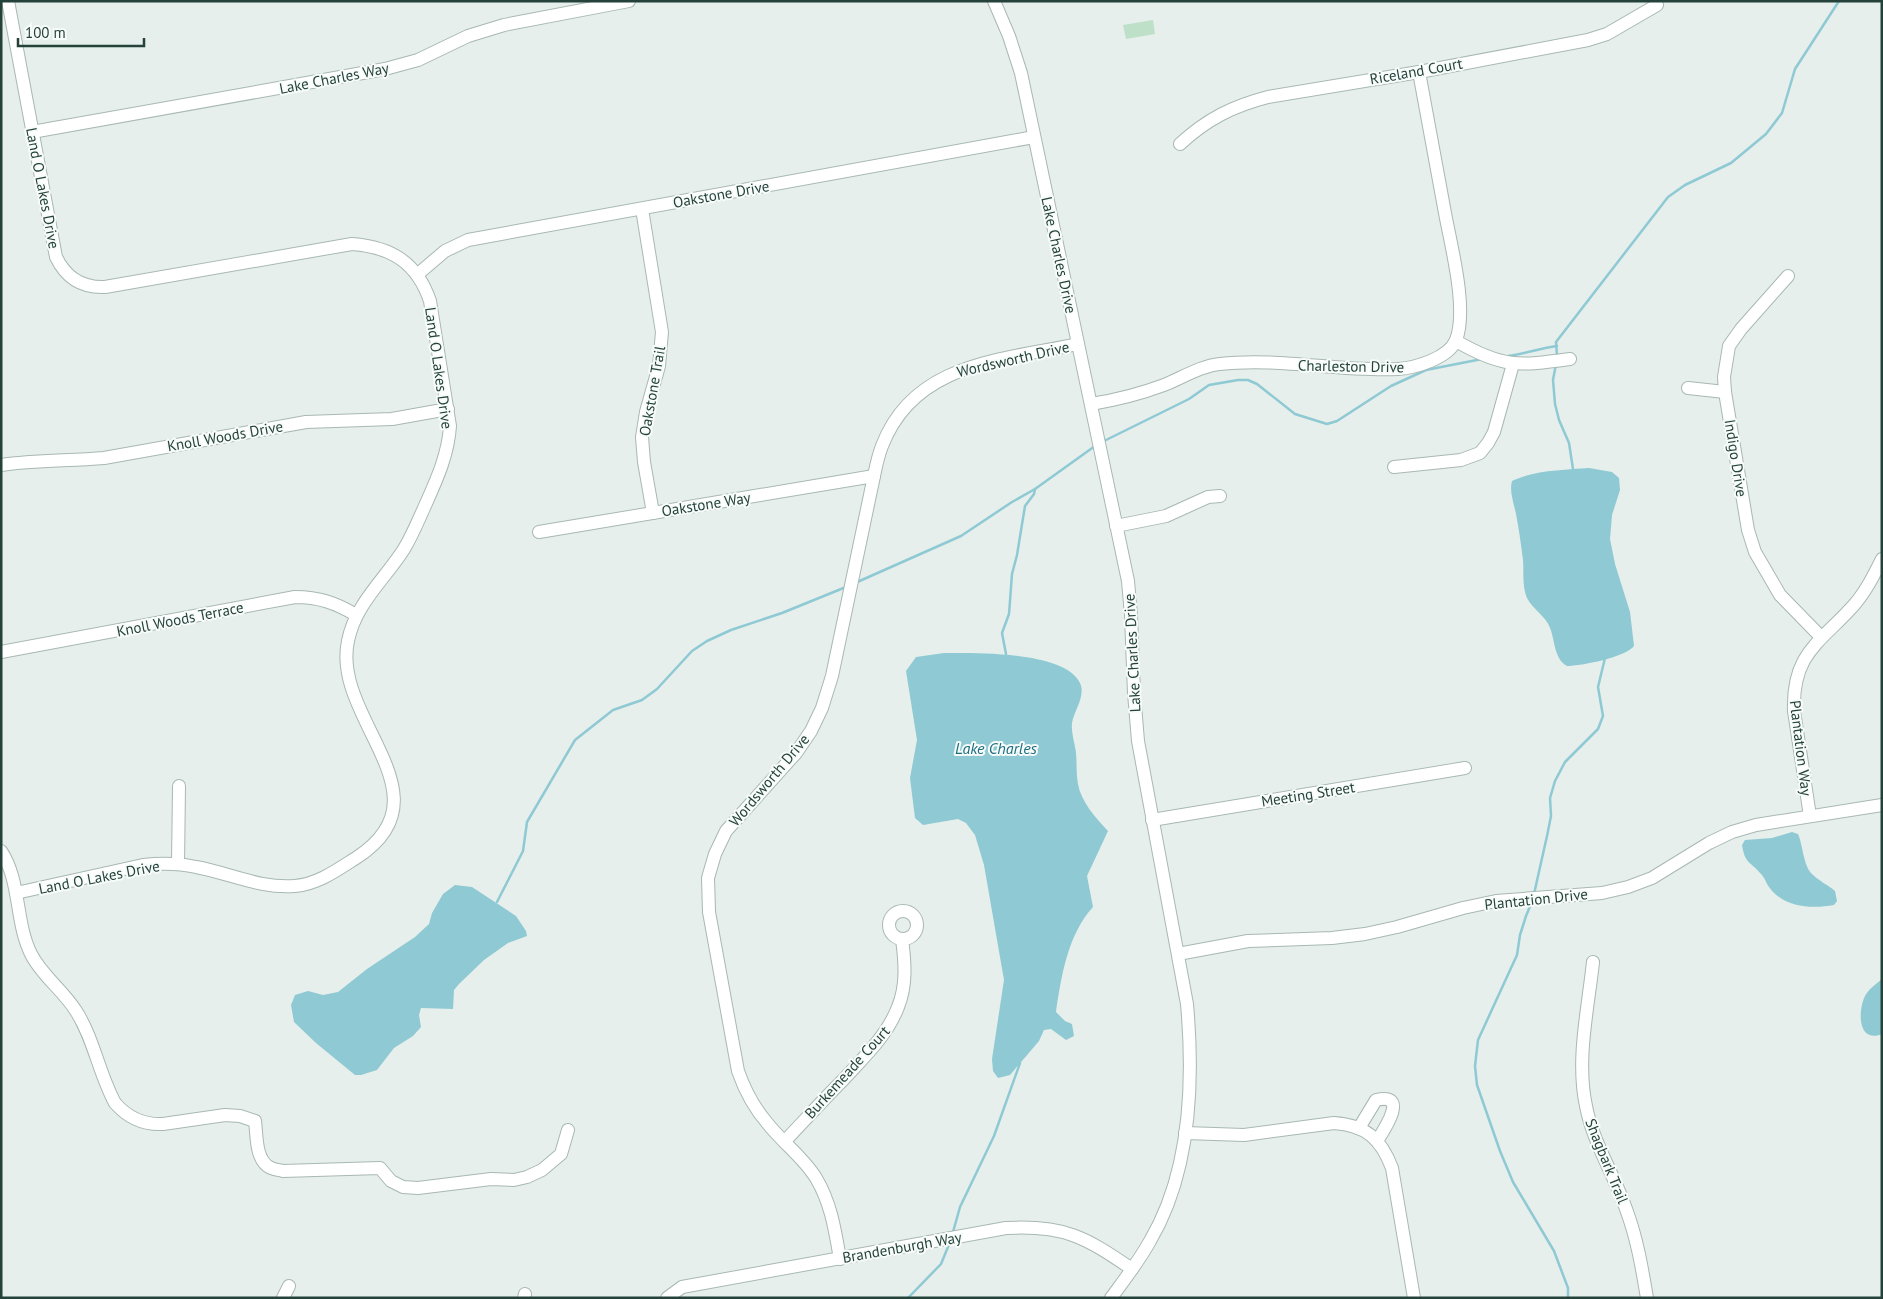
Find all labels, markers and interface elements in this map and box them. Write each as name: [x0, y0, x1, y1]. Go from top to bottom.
scale bar: [18, 15, 144, 47]
text: 100 m: [25, 23, 66, 42]
street label: Riceland Court: [1368, 53, 1464, 89]
street label: Lake Charles Way: [278, 58, 390, 98]
street label: Land O Lakes Drive: [22, 126, 64, 250]
street label: Oakstone Drive: [671, 176, 771, 212]
street label: Lake Charles Drive: [1037, 195, 1081, 315]
street label: Land O Lakes Drive: [421, 306, 457, 430]
street label: Wordsworth Drive: [955, 337, 1071, 381]
street label: Oakstone Trail: [635, 344, 669, 438]
street label: Charleston Drive: [1298, 356, 1404, 376]
street label: Knoll Woods Drive: [166, 416, 284, 456]
street label: Indigo Drive: [1720, 418, 1752, 498]
street label: Oakstone Way: [660, 488, 752, 520]
street label: Lake Charles Drive: [1119, 593, 1145, 713]
street label: Knoll Woods Terrace: [115, 597, 245, 641]
street label: Plantation Way: [1786, 699, 1816, 797]
street label: Wordsworth Drive: [725, 730, 813, 830]
water label: Lake Charles: [955, 738, 1038, 758]
street label: Meeting Street: [1260, 777, 1356, 811]
street label: Land O Lakes Drive: [37, 856, 161, 898]
street label: Plantation Drive: [1483, 884, 1589, 914]
street label: Burkemeade Court: [800, 1022, 894, 1122]
street label: Shagbark Trail: [1581, 1116, 1633, 1207]
street label: Brandenburgh Way: [841, 1227, 963, 1267]

